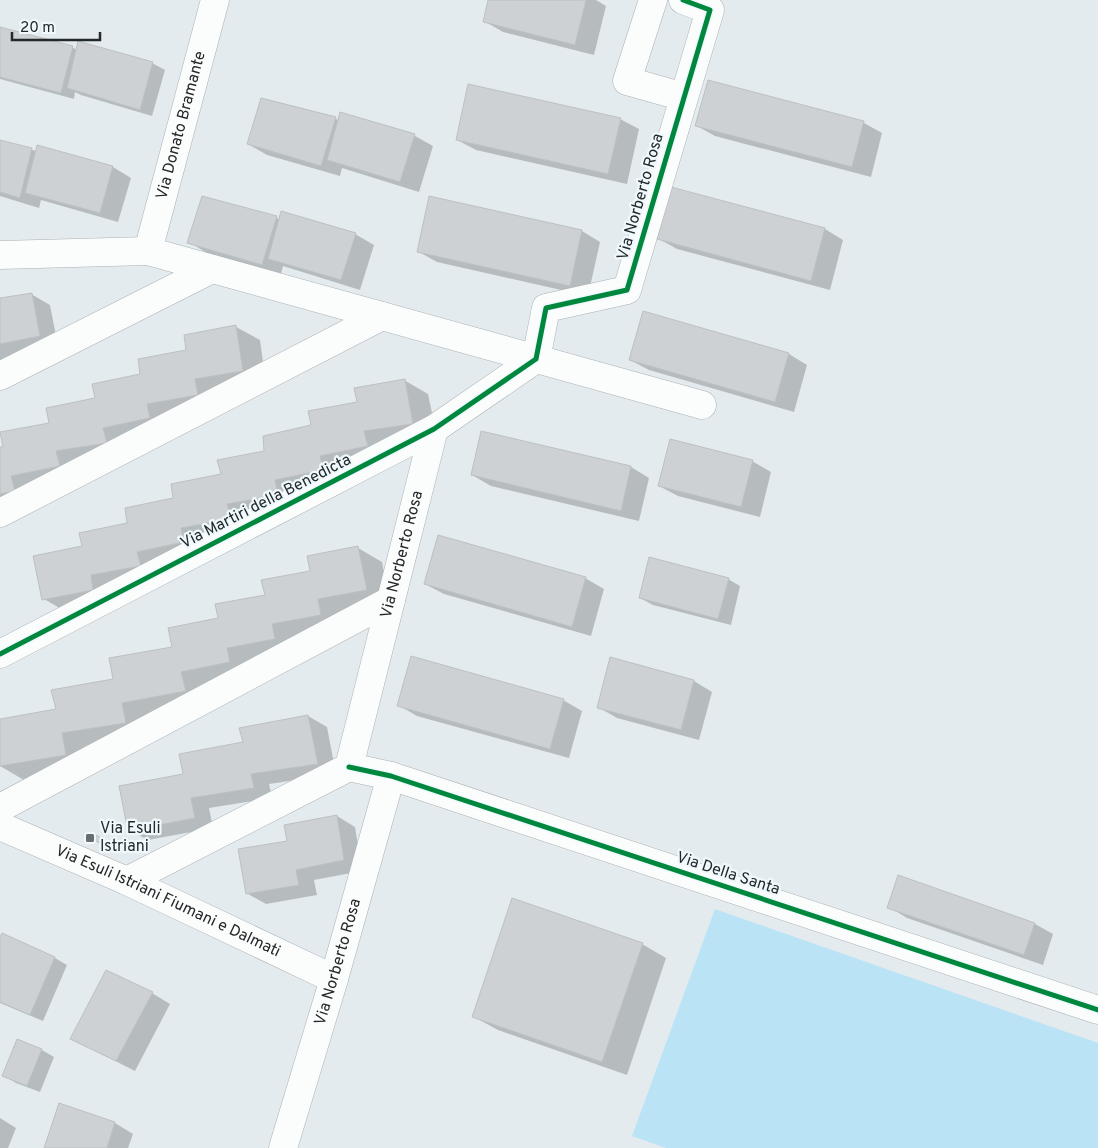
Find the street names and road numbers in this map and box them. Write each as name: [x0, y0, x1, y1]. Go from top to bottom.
street label: Via Donato Bramante: [152, 49, 211, 202]
street label: Via Norberto Rosa: [613, 131, 669, 263]
street label: Via Martiri della Benedicta: [177, 450, 355, 554]
street label: Via Norberto Rosa: [377, 489, 428, 621]
street label: Via Esuli Istriani Fiumani e Dalmati: [52, 841, 284, 962]
street label: Via Della Santa: [674, 848, 782, 900]
street label: Via Norberto Rosa: [311, 896, 366, 1028]

